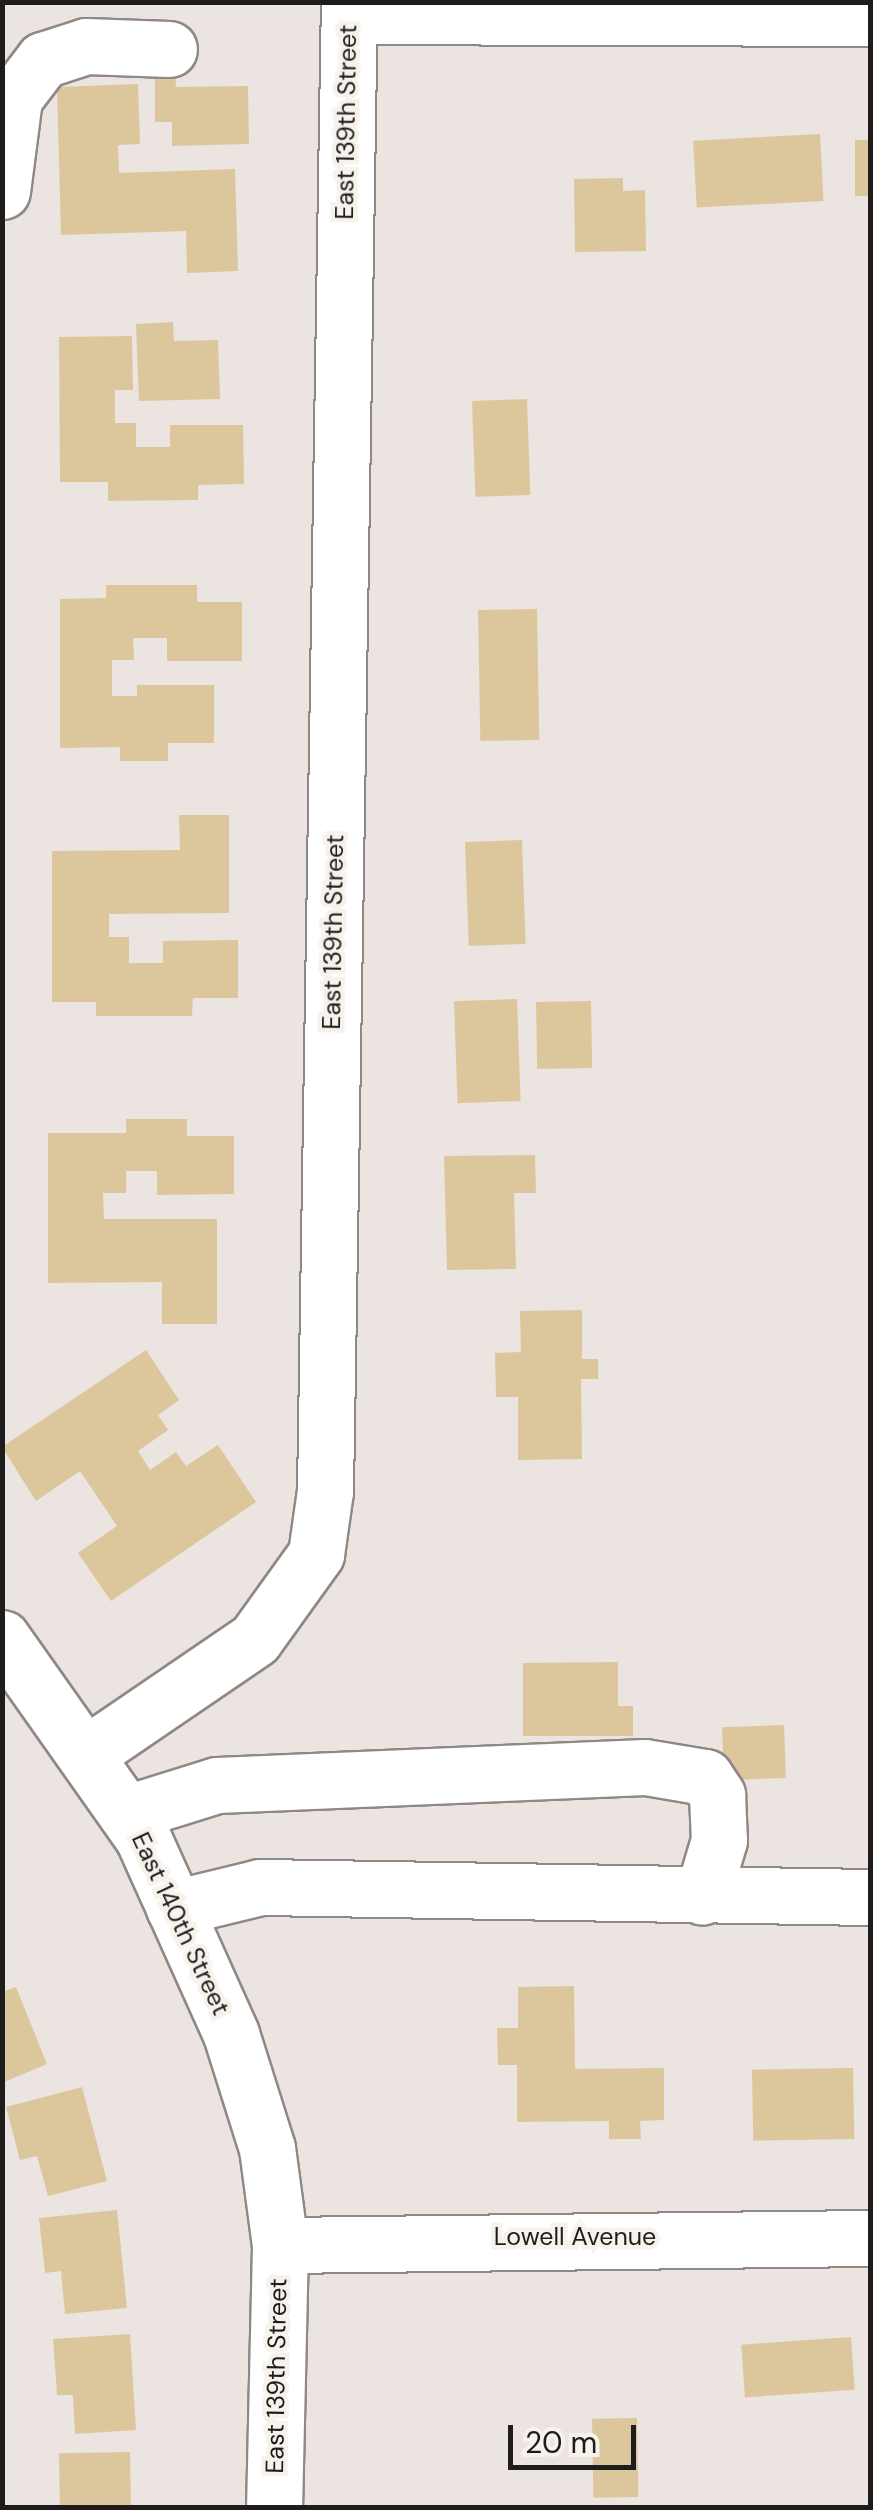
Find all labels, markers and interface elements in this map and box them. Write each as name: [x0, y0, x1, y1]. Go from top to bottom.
street label: East 139th Street: [330, 24, 364, 220]
street label: East 139th Street: [317, 834, 351, 1030]
street label: East 140th Street: [125, 1828, 235, 2020]
street label: Lowell Avenue: [494, 2222, 656, 2252]
street label: East 139th Street: [260, 2278, 294, 2474]
scale bar: [513, 2405, 640, 2467]
text: 20 m: [525, 2423, 597, 2462]

